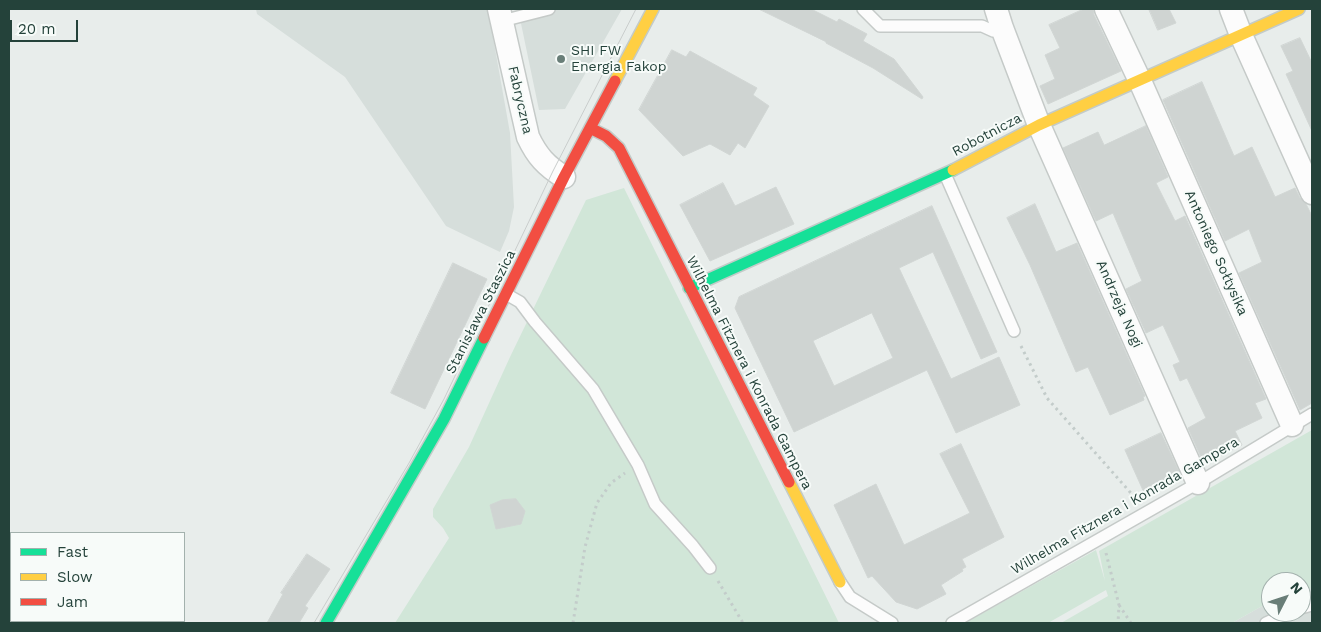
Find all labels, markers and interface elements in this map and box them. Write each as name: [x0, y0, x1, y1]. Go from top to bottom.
scale bar: [12, 10, 80, 42]
text: 20 m: [18, 20, 56, 38]
place label: SHI FW Energia Fakop: [571, 43, 667, 75]
marker: SHI FW Energia Fakop: [555, 53, 567, 65]
street label: Fabryczna: [504, 64, 536, 136]
street label: Robotnicza: [949, 110, 1025, 160]
street label: Antoniego Sołtysika: [1181, 188, 1251, 318]
street label: Stanisława Staszica: [442, 247, 520, 377]
street label: Wilhelma Fitznera i Konrada Gampera: [683, 253, 815, 493]
street label: Andrzeja Nogi: [1092, 258, 1146, 350]
street label: Wilhelma Fitznera i Konrada Gampera: [1008, 434, 1242, 578]
legend: [10, 532, 185, 622]
text: Fast: [57, 543, 88, 561]
text: Slow: [57, 568, 93, 586]
north arrow: [1261, 572, 1311, 622]
text: N: [1287, 579, 1306, 597]
text: Jam: [57, 593, 88, 611]

